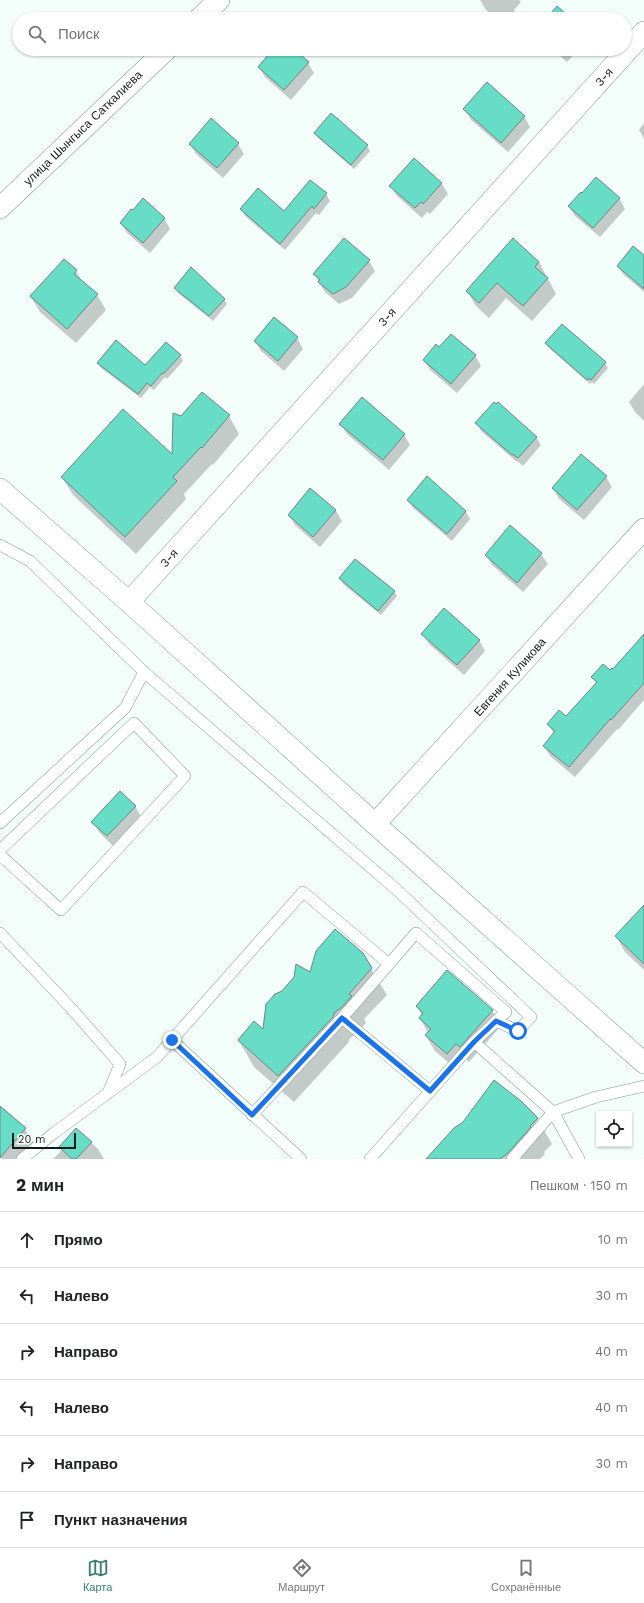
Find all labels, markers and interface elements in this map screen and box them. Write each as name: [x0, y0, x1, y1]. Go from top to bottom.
search box: [12, 12, 632, 56]
icon: search: [26, 23, 48, 45]
text: Поиск: [58, 25, 100, 43]
street label: 3-я: [592, 65, 616, 89]
street label: улица Шынгыса Саткалиева: [21, 67, 145, 188]
street label: 3-я: [375, 305, 399, 329]
street label: 3-я: [157, 546, 181, 570]
street label: Евгения Куликова: [471, 635, 549, 719]
route start: [509, 1022, 527, 1040]
route end: [163, 1031, 181, 1049]
map controls: [596, 1111, 632, 1147]
button: locate: [596, 1111, 632, 1147]
scale bar: [12, 1131, 76, 1150]
text: 20 m: [18, 1133, 46, 1146]
text: 2 мин: [16, 1175, 64, 1195]
text: Пешком · 150 m: [530, 1178, 628, 1193]
icon: ahead: [16, 1229, 38, 1251]
text: Прямо: [54, 1231, 103, 1249]
text: 10 m: [598, 1232, 628, 1247]
icon: left: [16, 1285, 38, 1307]
text: Налево: [54, 1287, 109, 1305]
text: 30 m: [596, 1288, 628, 1303]
icon: right: [16, 1341, 38, 1363]
text: Направо: [54, 1343, 118, 1361]
text: 40 m: [595, 1344, 628, 1359]
icon: left: [16, 1397, 38, 1419]
text: Налево: [54, 1399, 109, 1417]
text: 40 m: [595, 1400, 628, 1415]
icon: right: [16, 1453, 38, 1475]
text: Направо: [54, 1455, 118, 1473]
text: 30 m: [596, 1456, 628, 1471]
icon: arrive: [16, 1509, 38, 1531]
text: Пункт назначения: [54, 1511, 187, 1529]
tab: Карта: [83, 1557, 112, 1594]
tab: Маршрут: [278, 1557, 325, 1594]
tab: Сохранённые: [491, 1557, 561, 1594]

